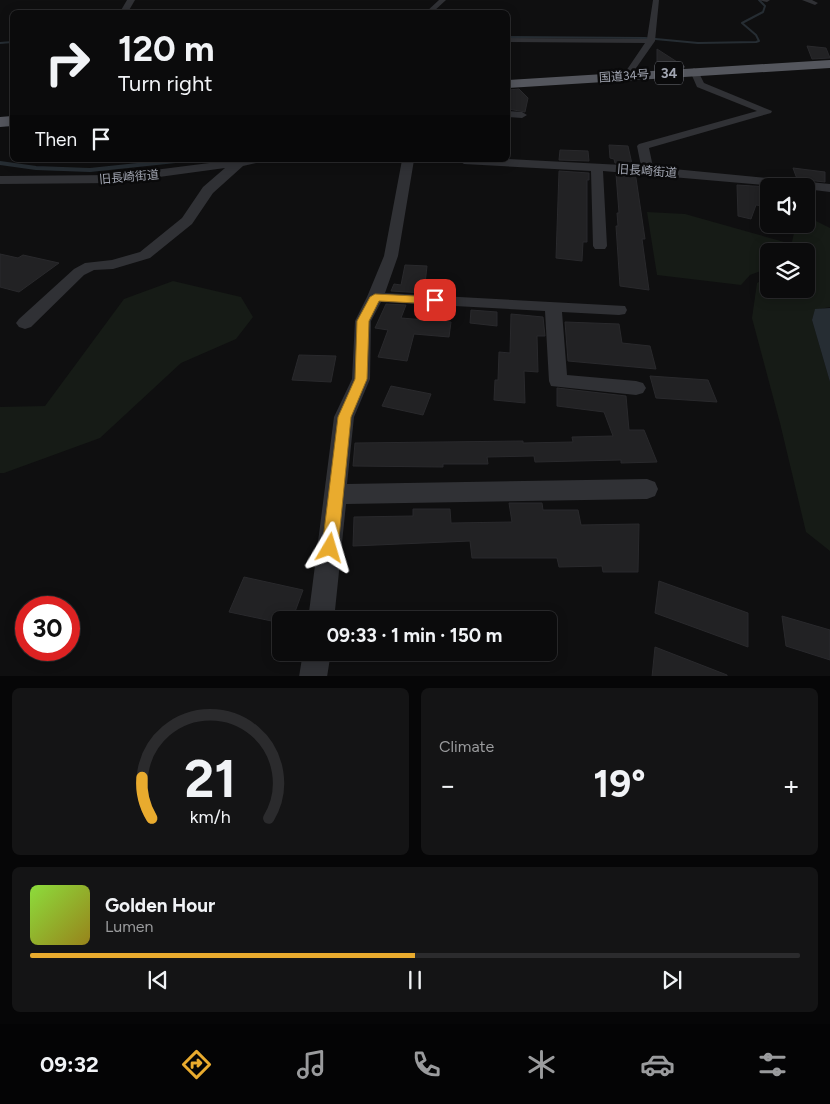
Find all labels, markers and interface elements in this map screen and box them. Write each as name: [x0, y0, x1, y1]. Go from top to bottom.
text: 120 m: [118, 28, 215, 70]
icon: right: [35, 30, 100, 95]
road number: 34: [655, 62, 683, 84]
street label: 国道34号: [599, 67, 649, 85]
text: Turn right: [118, 70, 213, 97]
icon: arrive: [87, 125, 115, 153]
text: Then: [35, 128, 77, 151]
street label: 旧長崎街道: [617, 162, 677, 180]
street label: 旧長崎街道: [98, 167, 160, 187]
map controls: [760, 178, 815, 298]
button: sound: [760, 178, 815, 233]
button: layers: [760, 243, 815, 298]
pin: [414, 279, 456, 321]
icon: arrive: [421, 286, 449, 314]
position arrow: [303, 521, 355, 573]
speed limit sign: 30: [15, 596, 80, 661]
text: 09:33 · 1 min · 150 m: [327, 624, 502, 647]
text: Climate: [439, 737, 494, 756]
text: 21: [184, 748, 237, 810]
text: 19°: [593, 761, 646, 807]
text: −: [439, 768, 456, 802]
text: +: [783, 768, 800, 802]
text: km/h: [190, 806, 231, 827]
text: Golden Hour: [105, 894, 215, 917]
text: Lumen: [105, 917, 154, 936]
icon: previous: [144, 966, 172, 994]
icon: pause: [401, 966, 429, 994]
icon: next: [658, 966, 686, 994]
icon: directions: [179, 1047, 214, 1082]
icon: music: [294, 1047, 329, 1082]
icon: phone: [409, 1047, 444, 1082]
icon: climate: [524, 1047, 559, 1082]
icon: car: [640, 1047, 675, 1082]
icon: filters: [755, 1047, 790, 1082]
text: 09:32: [40, 1051, 99, 1078]

